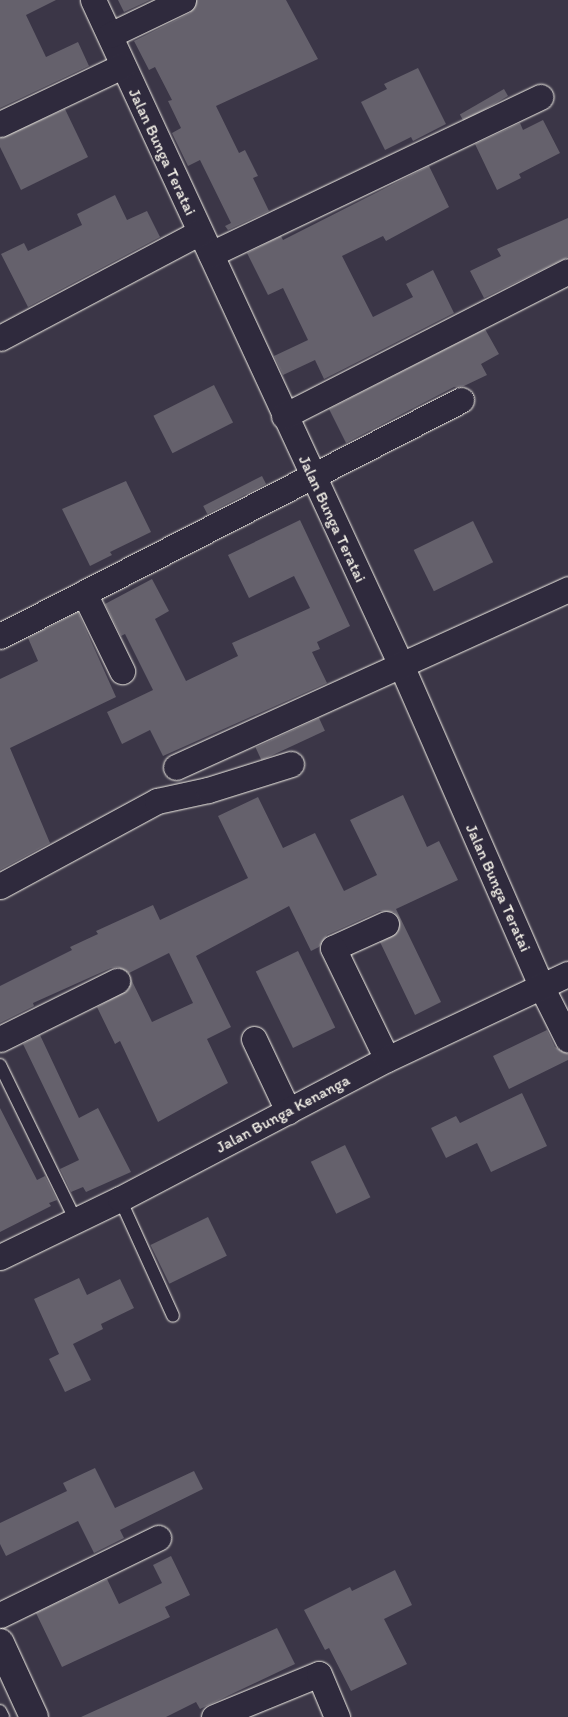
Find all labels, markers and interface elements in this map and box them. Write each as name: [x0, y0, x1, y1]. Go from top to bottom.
street label: Jalan Bunga Teratai: [125, 86, 199, 218]
street label: Jalan Bunga Teratai: [295, 453, 369, 585]
street label: Jalan Bunga Teratai: [462, 822, 534, 954]
street label: Jalan Bunga Kenanga: [213, 1071, 353, 1157]

